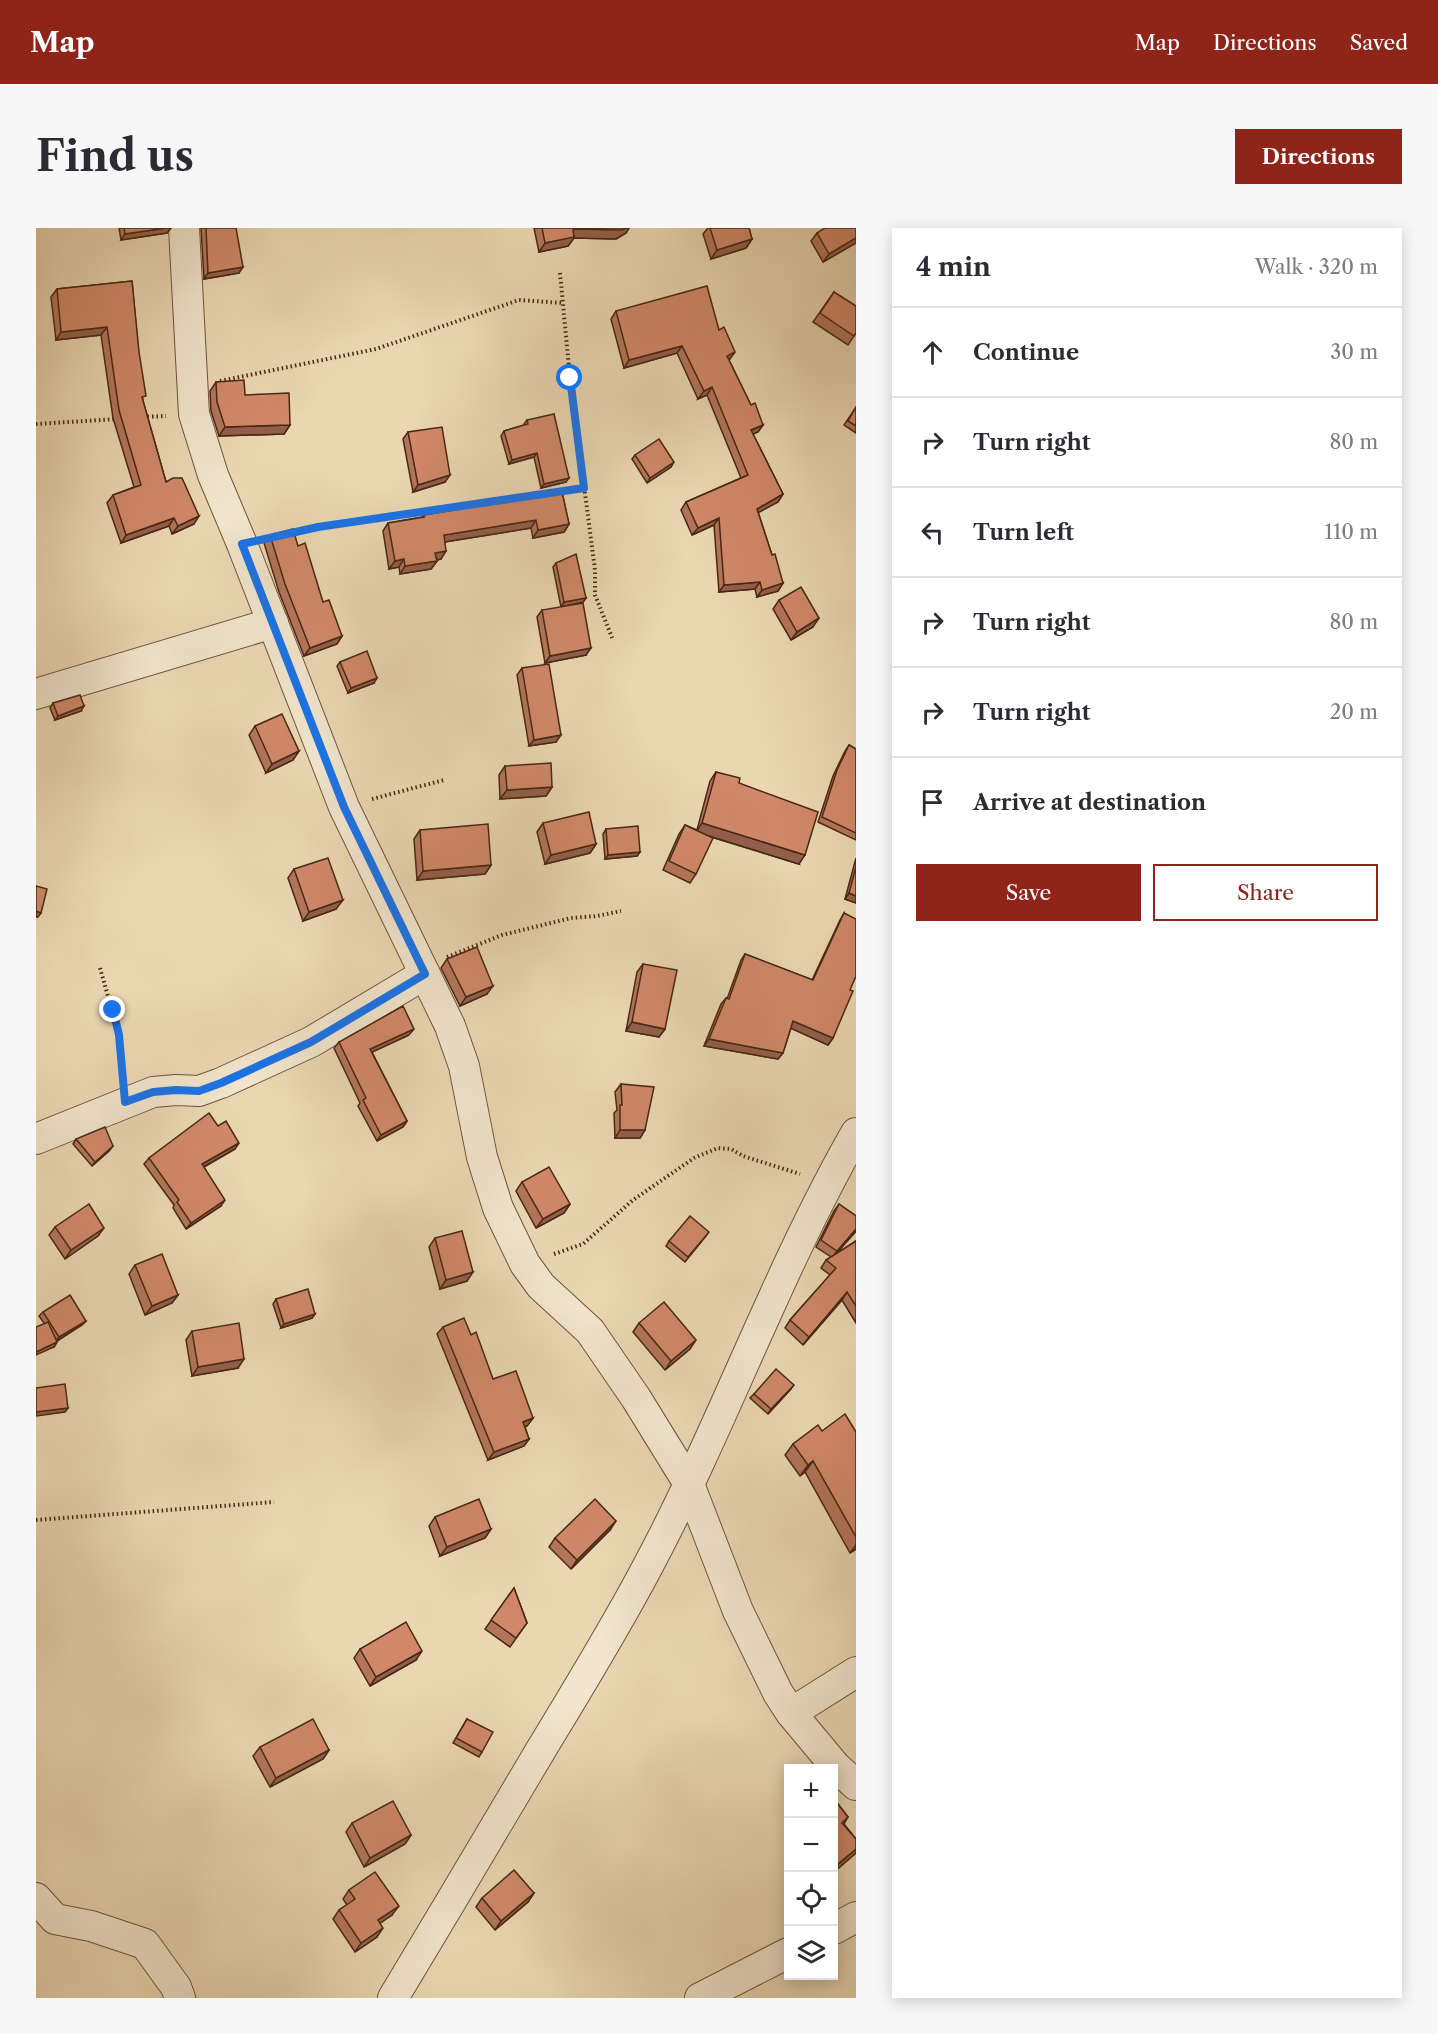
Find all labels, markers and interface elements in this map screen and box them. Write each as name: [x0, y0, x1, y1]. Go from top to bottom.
text: Map: [30, 25, 94, 59]
text: Map: [1135, 30, 1180, 55]
text: Directions: [1213, 30, 1317, 55]
text: Saved: [1350, 30, 1408, 55]
button: Directions: [1235, 129, 1402, 184]
text: Find us: [36, 130, 194, 182]
text: 4 min: [916, 251, 991, 283]
text: Walk · 320 m: [1255, 255, 1378, 279]
icon: ahead: [916, 336, 949, 369]
text: Continue: [973, 339, 1079, 366]
text: 30 m: [1330, 340, 1378, 364]
route start: [556, 364, 582, 390]
icon: right: [916, 426, 949, 459]
text: Turn right: [973, 429, 1091, 456]
text: 80 m: [1330, 430, 1378, 454]
icon: left: [916, 516, 949, 549]
text: Turn left: [973, 519, 1074, 546]
text: 110 m: [1325, 520, 1378, 544]
icon: right: [916, 606, 949, 639]
text: Turn right: [973, 609, 1091, 636]
text: 80 m: [1330, 610, 1378, 634]
icon: right: [916, 696, 949, 729]
text: Turn right: [973, 699, 1091, 726]
text: 20 m: [1330, 700, 1378, 724]
icon: arrive: [916, 786, 949, 819]
text: Arrive at destination: [973, 789, 1206, 816]
button: Save: [916, 864, 1141, 921]
button: Share: [1153, 864, 1378, 921]
route end: [99, 996, 125, 1022]
map controls: [784, 1764, 838, 1980]
button: +: [784, 1764, 838, 1818]
button: −: [784, 1818, 838, 1872]
button: locate: [784, 1872, 838, 1926]
button: layers: [784, 1926, 838, 1980]

